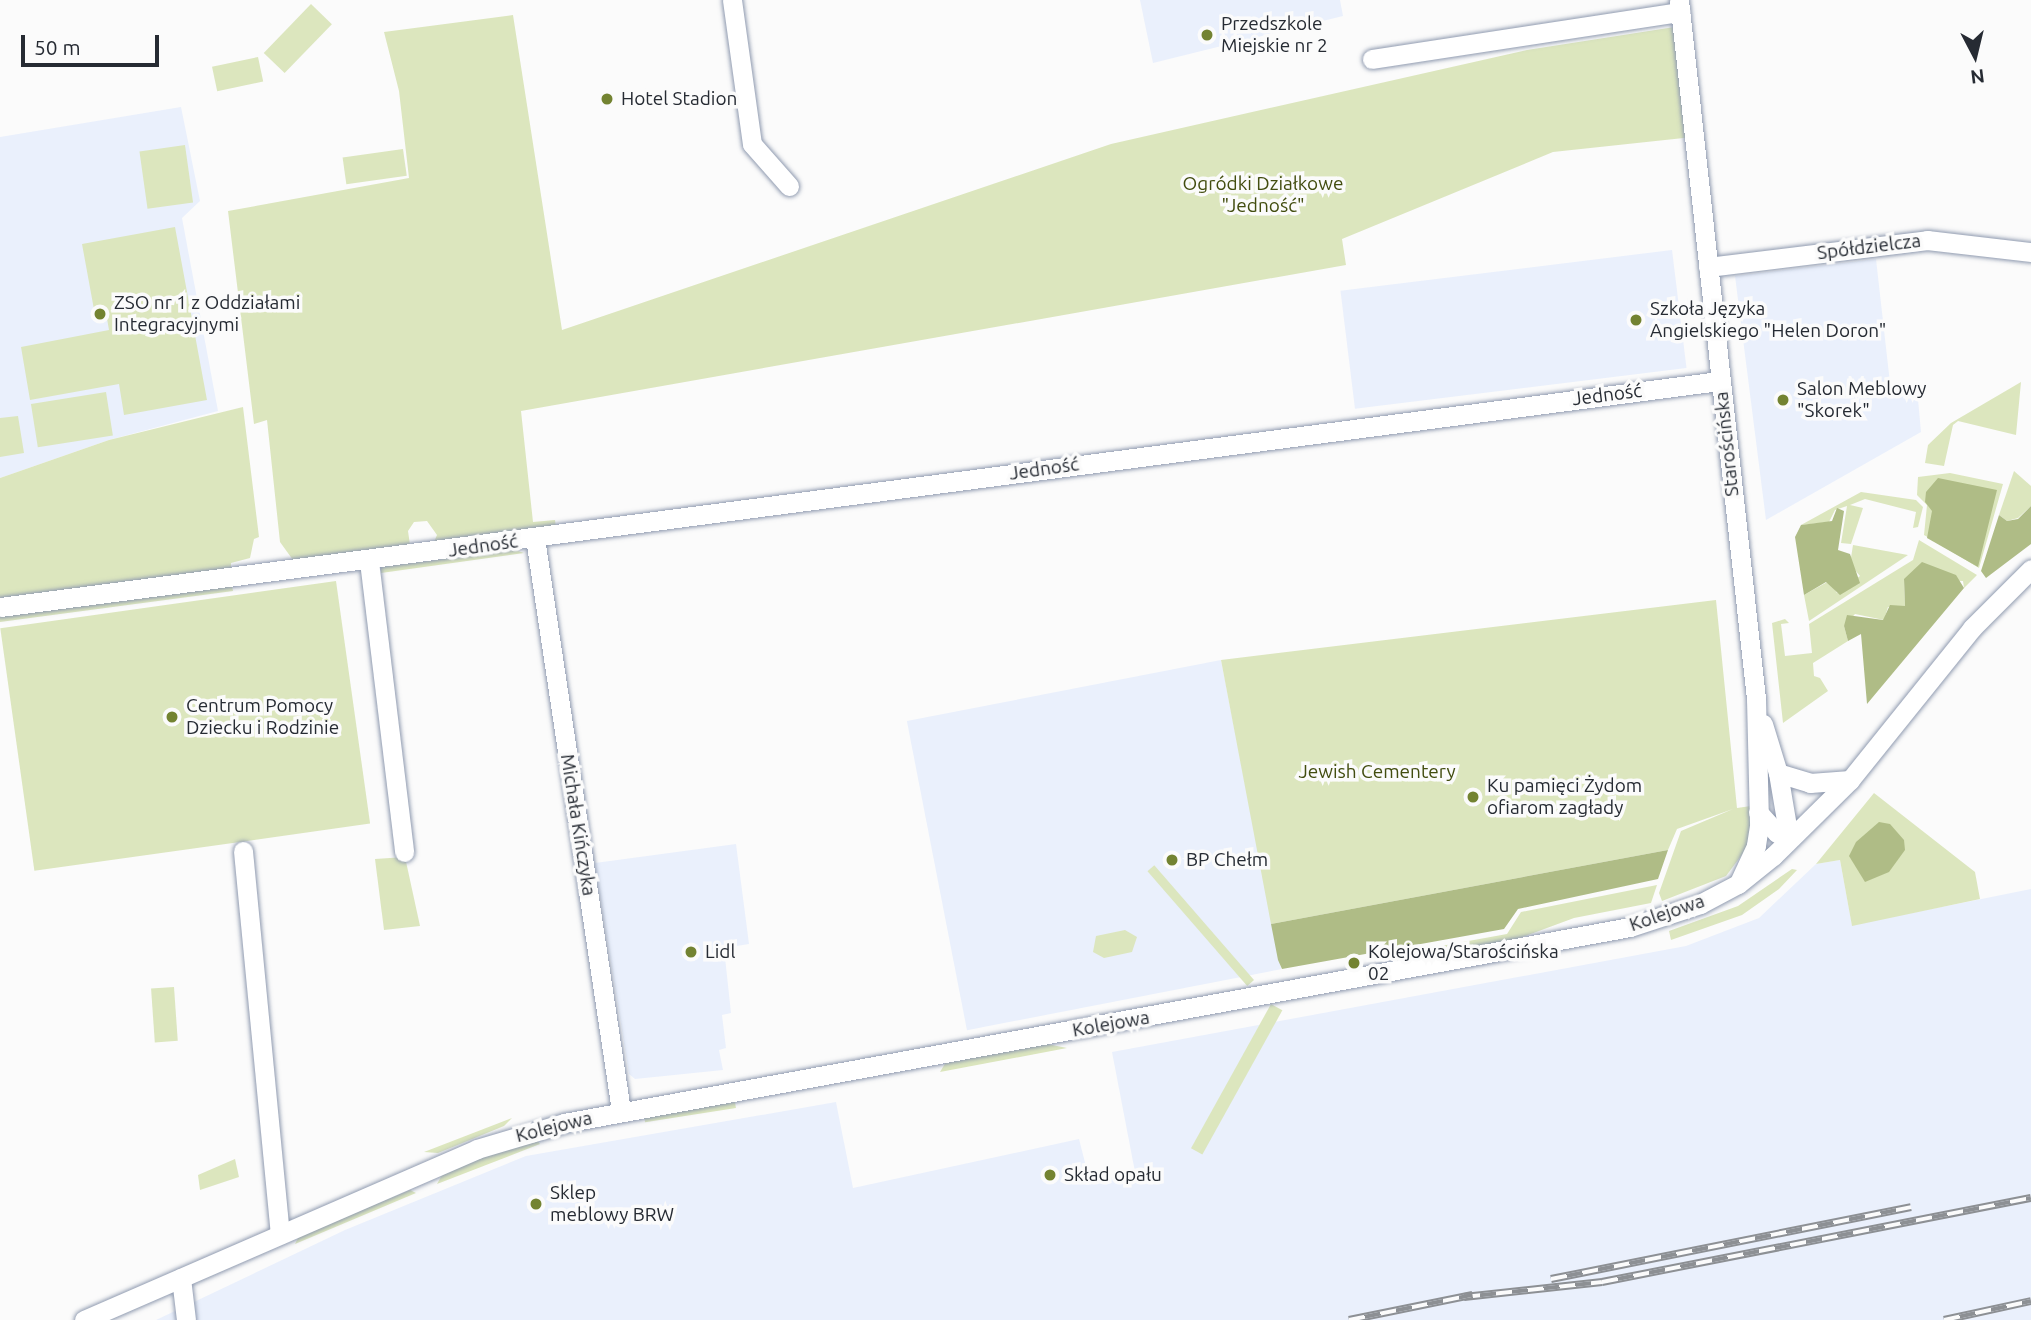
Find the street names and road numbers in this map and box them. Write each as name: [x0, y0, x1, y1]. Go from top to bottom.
street label: Spółdzielcza: [1816, 229, 1922, 265]
street label: Jedność: [1571, 379, 1643, 411]
street label: Starościńska: [1710, 390, 1744, 498]
street label: Jedność: [1008, 453, 1080, 485]
street label: Jedność: [447, 530, 519, 562]
street label: Michała Kińczyka: [556, 752, 600, 898]
street label: Kolejowa: [1626, 890, 1708, 936]
street label: Kolejowa: [1071, 1006, 1151, 1042]
street label: Kolejowa: [513, 1106, 595, 1148]

